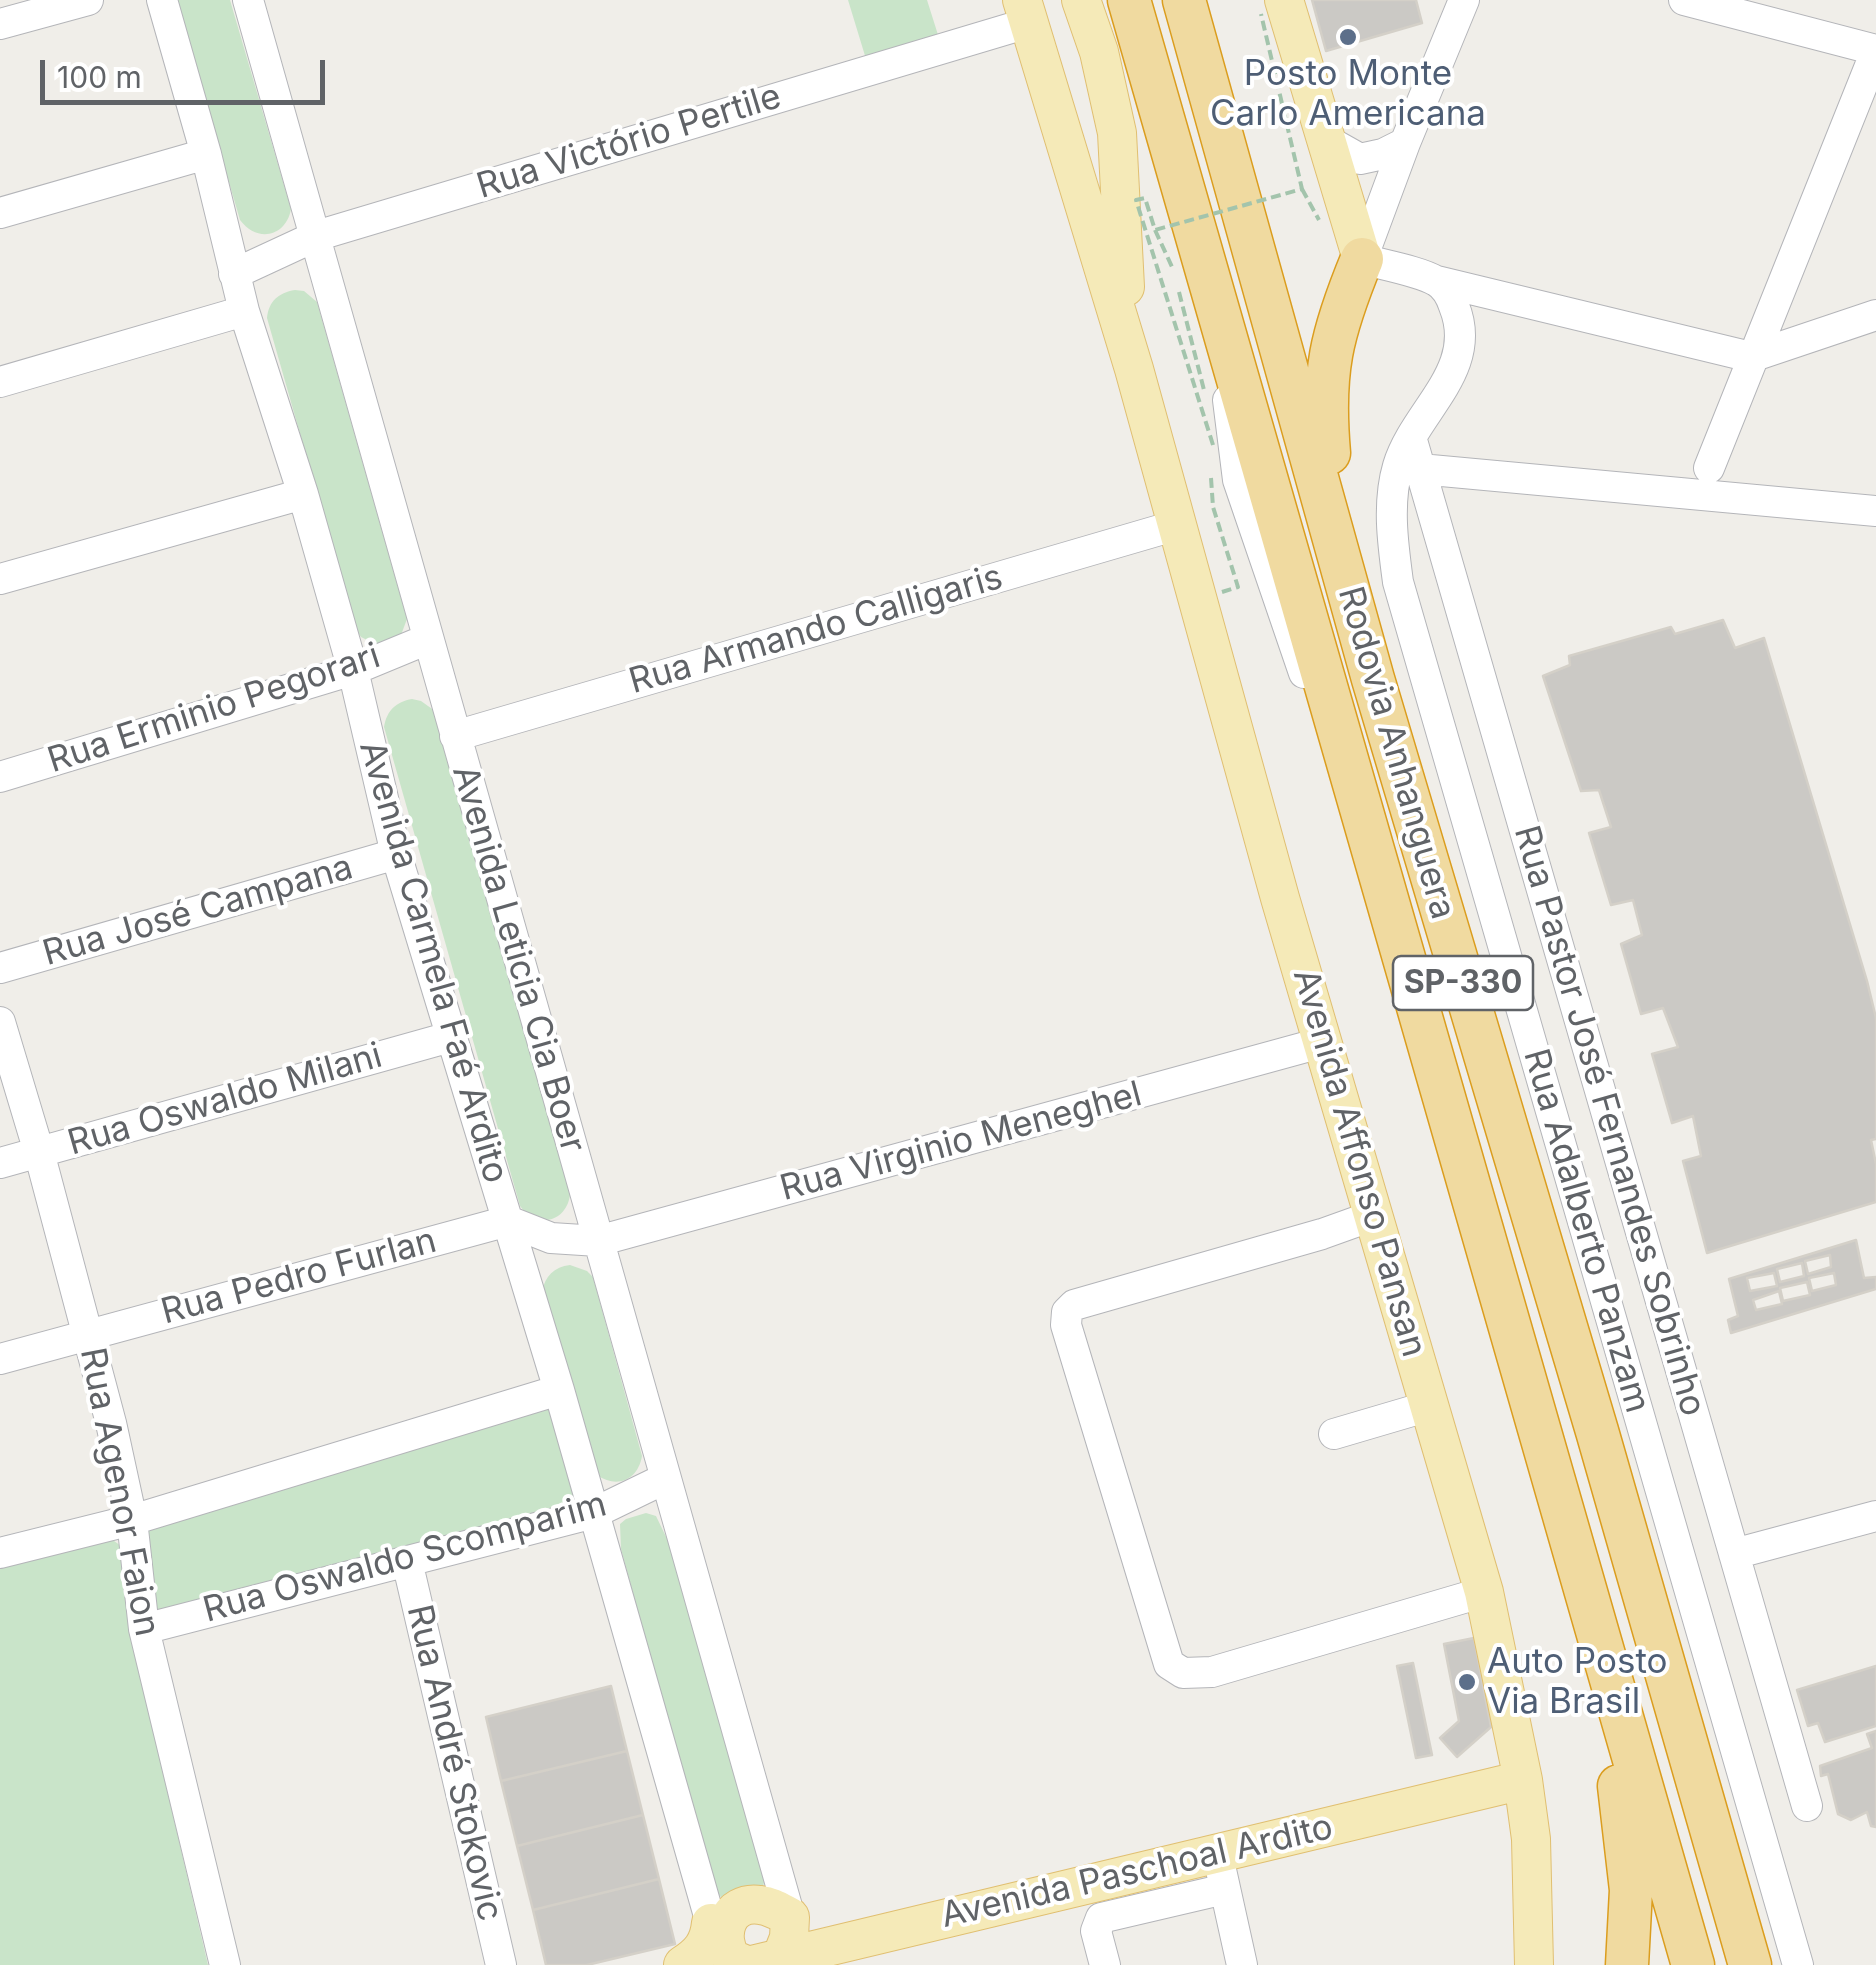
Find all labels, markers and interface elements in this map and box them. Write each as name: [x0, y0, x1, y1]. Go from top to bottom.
marker: Posto Monte Carlo Americana: [1337, 26, 1359, 48]
scale bar: [45, 40, 330, 102]
place label: Posto Monte Carlo Americana: [1210, 53, 1486, 135]
text: 100 m: [57, 59, 142, 95]
street label: Rua Victório Pertile: [472, 76, 786, 208]
street label: Rua Armando Calligaris: [625, 557, 1007, 703]
street label: Rodovia Anhanguera: [1328, 582, 1464, 924]
street label: Rua Erminio Pegorari: [43, 635, 385, 783]
street label: Avenida Carmela Faé Ardito: [350, 736, 516, 1188]
street label: Avenida Leticia Cia Boer: [443, 761, 593, 1157]
street label: Rua Pastor José Fernandes Sobrinho: [1504, 821, 1714, 1421]
street label: Rua José Campana: [38, 847, 358, 975]
road number: SP-330: [1393, 956, 1533, 1010]
street label: Avenida Affonso Pansan: [1283, 964, 1435, 1362]
street label: Rua Oswaldo Milani: [63, 1035, 387, 1165]
street label: Rua Adalberto Panzam: [1514, 1044, 1658, 1418]
street label: Rua Virginio Meneghel: [776, 1074, 1146, 1210]
street label: Rua Pedro Furlan: [157, 1220, 441, 1334]
street label: Rua Agenor Faion: [70, 1344, 168, 1640]
street label: Rua Oswaldo Scomparim: [199, 1484, 611, 1632]
street label: Rua André Stokovic: [397, 1601, 511, 1925]
place label: Auto Posto Via Brasil: [1487, 1641, 1668, 1723]
marker: Auto Posto Via Brasil: [1456, 1671, 1478, 1693]
street label: Avenida Paschoal Ardito: [937, 1806, 1337, 1938]

